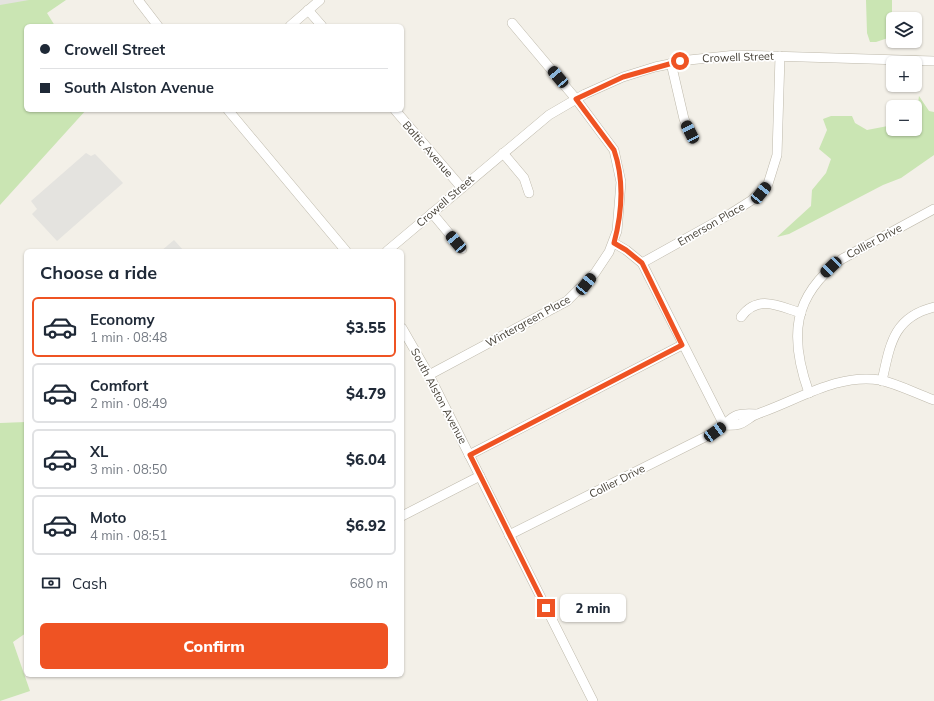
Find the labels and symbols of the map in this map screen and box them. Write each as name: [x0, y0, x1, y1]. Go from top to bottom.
street label: Crowell Street: [702, 49, 774, 65]
route start: [671, 52, 689, 70]
car: [546, 64, 570, 90]
street label: Baltic Avenue: [400, 118, 456, 180]
car: [679, 119, 701, 145]
street label: Crowell Street: [413, 172, 477, 230]
car: [749, 180, 773, 206]
street label: Emerson Place: [675, 199, 747, 249]
street label: Collier Drive: [844, 221, 904, 261]
car: [444, 229, 468, 255]
car: [818, 254, 844, 280]
car: [574, 271, 598, 297]
street label: Wintergreen Place: [483, 292, 573, 350]
street label: South Alston Avenue: [408, 346, 470, 446]
car: [702, 420, 728, 444]
street label: Collier Drive: [587, 461, 647, 501]
callout: 2 min: [560, 594, 626, 622]
route end: [537, 599, 555, 617]

